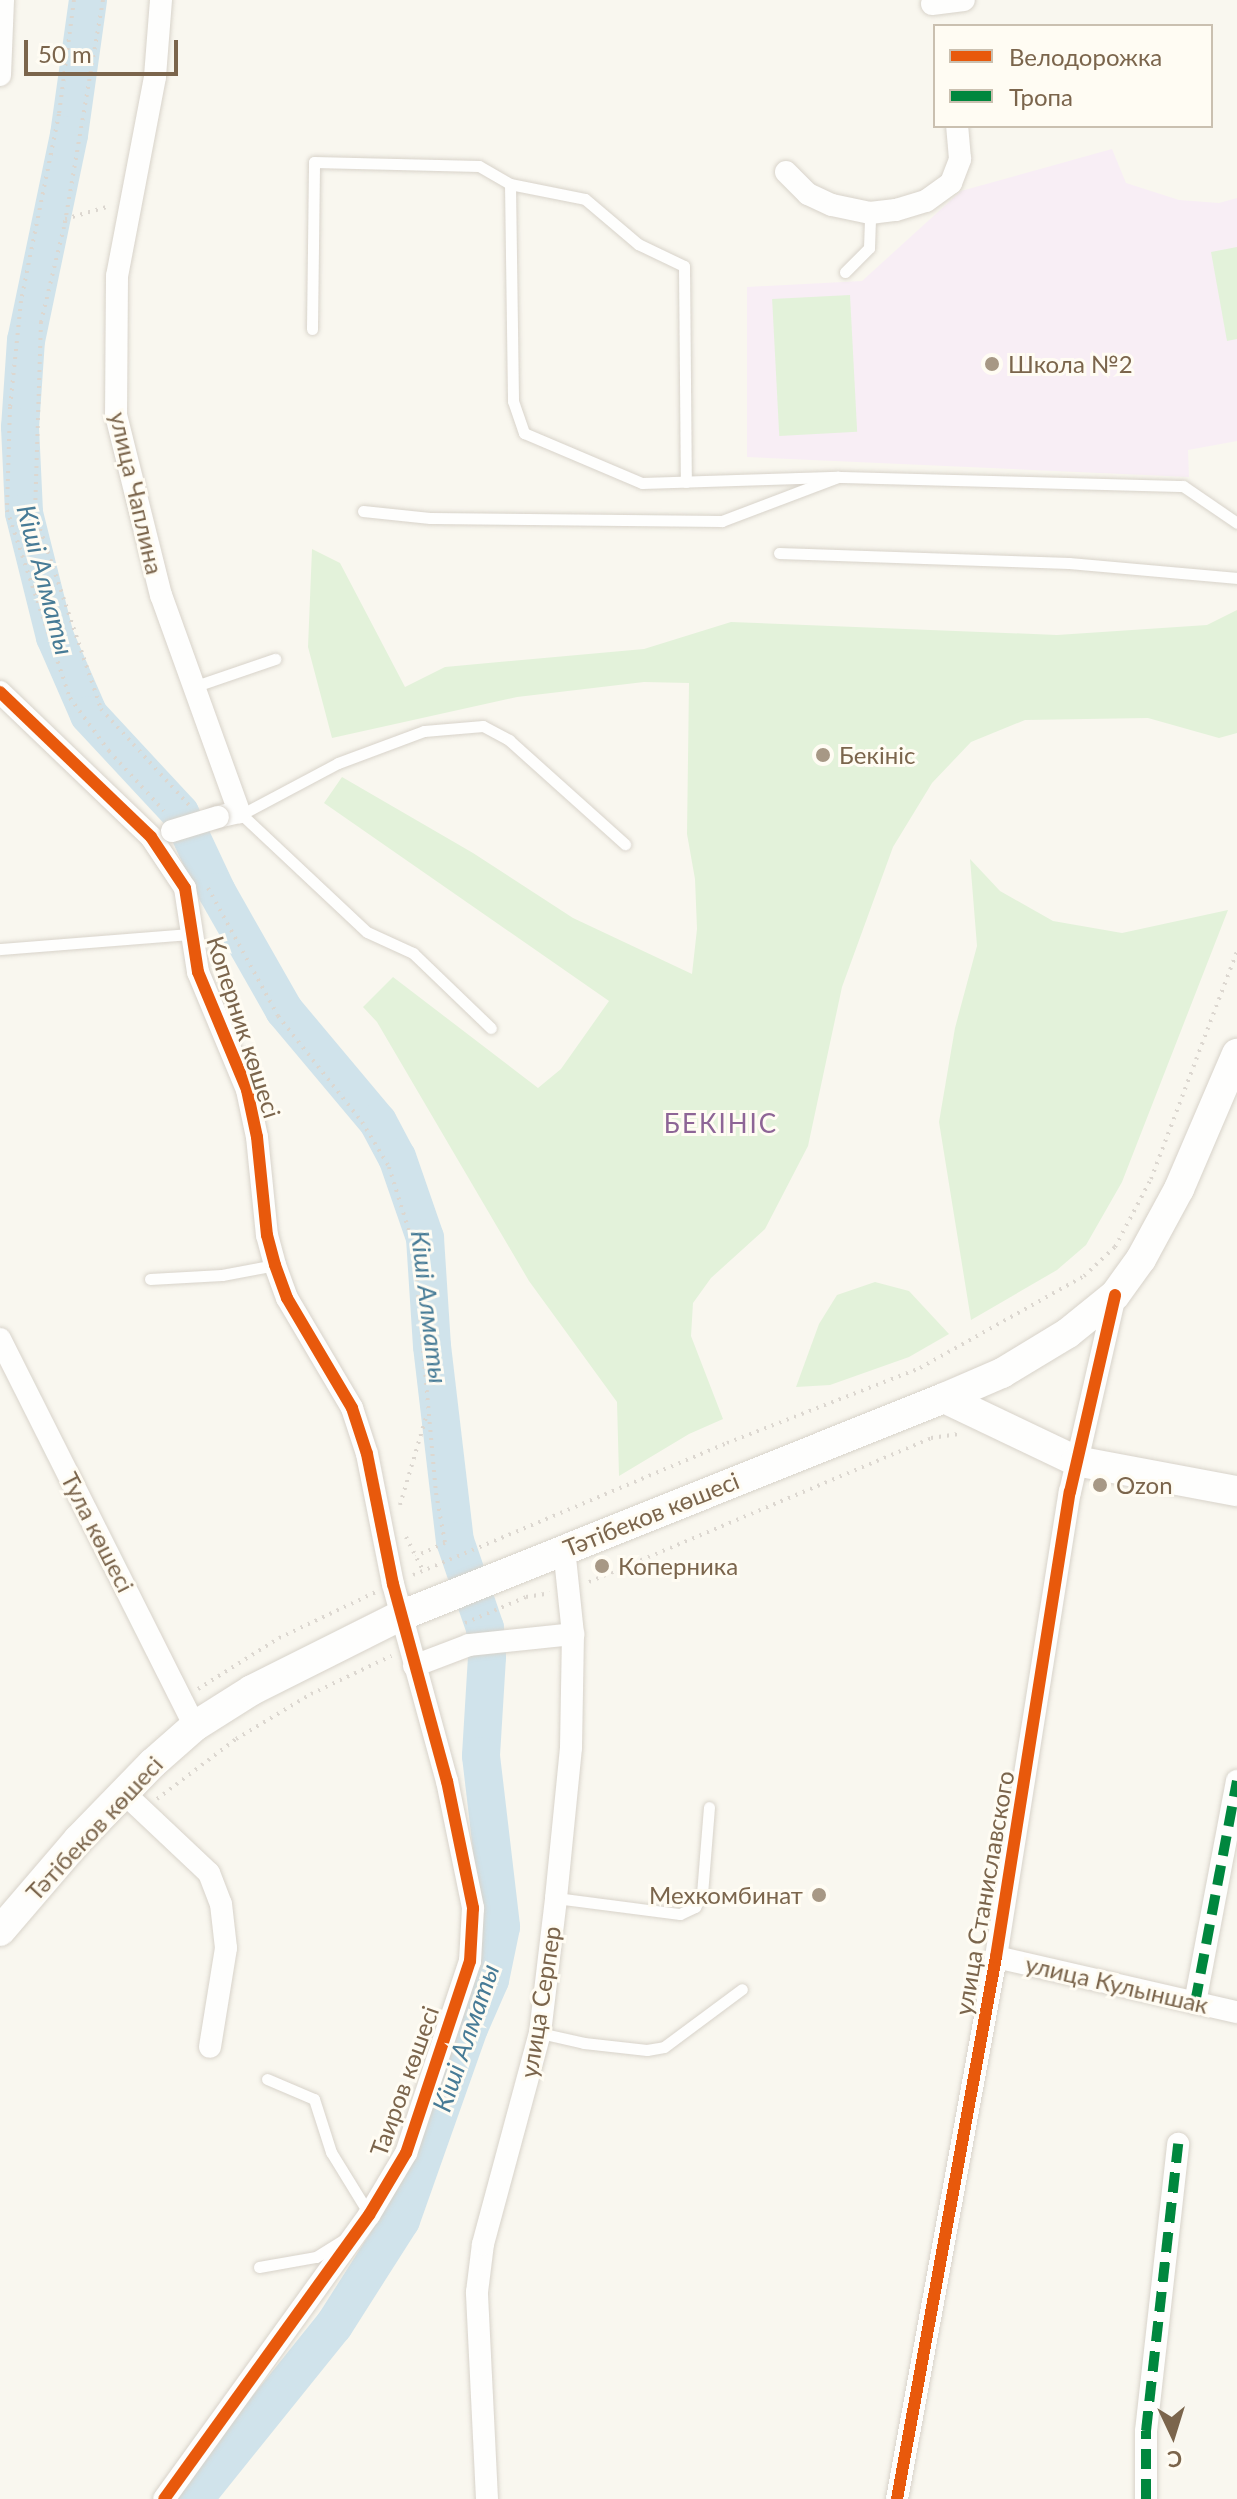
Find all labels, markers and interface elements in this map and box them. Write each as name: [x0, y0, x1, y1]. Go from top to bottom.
scale bar: [28, 24, 182, 74]
legend: [933, 24, 1213, 128]
text: 50 m: [38, 39, 92, 68]
text: Велодорожка: [1009, 42, 1162, 71]
text: Тропа: [1009, 82, 1073, 111]
place label: Школа №2: [1008, 350, 1133, 378]
marker: Школа №2: [983, 355, 1001, 373]
street label: улица Чаплина: [104, 409, 170, 577]
water label: Кіші Алматы: [10, 502, 80, 658]
place label: Бекініс: [839, 741, 915, 769]
marker: Бекініс: [814, 746, 832, 764]
street label: Коперник көшесі: [201, 932, 287, 1122]
district label: БЕКІНІС: [664, 1108, 778, 1140]
water label: Кіші Алматы: [404, 1229, 454, 1385]
street label: Тәтібеков көшесі: [559, 1466, 743, 1562]
street label: Тула көшесі: [56, 1467, 140, 1597]
place label: Ozon: [1116, 1471, 1173, 1499]
marker: Ozon: [1091, 1476, 1109, 1494]
place label: Коперника: [618, 1552, 738, 1580]
marker: Коперника: [593, 1557, 611, 1575]
street label: Тәтібеков көшесі: [20, 1750, 168, 1906]
street label: улица Станиславского: [948, 1768, 1020, 2018]
place label: Мехкомбинат: [649, 1881, 803, 1909]
marker: Мехкомбинат: [810, 1886, 828, 1904]
street label: улица Серпер: [514, 1924, 566, 2080]
street label: улица Кулыншак: [1023, 1949, 1211, 2019]
water label: Кіші Алматы: [426, 1960, 506, 2116]
street label: Таиров көшесі: [364, 2002, 444, 2160]
north arrow: [1133, 2395, 1213, 2475]
text: С: [1167, 2445, 1183, 2473]

